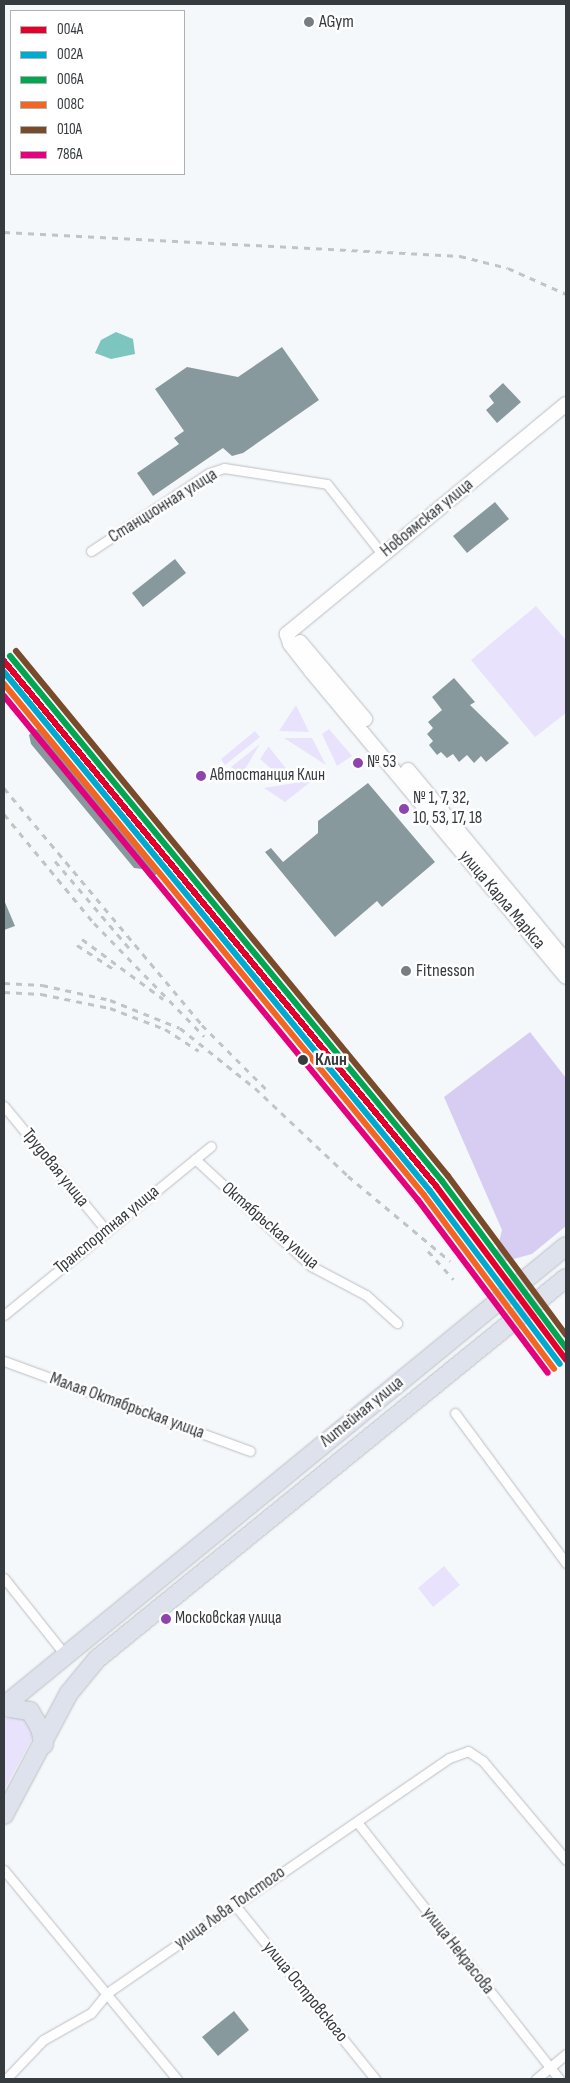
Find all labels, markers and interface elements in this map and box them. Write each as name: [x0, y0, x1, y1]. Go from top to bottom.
legend: [10, 10, 185, 175]
place label: AGym: [319, 11, 354, 33]
marker: AGym: [303, 16, 315, 28]
text: 004А: [57, 20, 83, 39]
text: 002А: [57, 45, 83, 64]
text: 006А: [57, 70, 83, 89]
text: 008С: [57, 95, 84, 114]
text: 010А: [57, 120, 82, 139]
text: 786А: [57, 145, 83, 164]
street label: Станционная улица: [105, 464, 221, 548]
street label: Новоямская улица: [376, 474, 478, 562]
place label: № 53: [367, 753, 396, 773]
marker: № 53: [353, 758, 363, 768]
place label: Автостанция Клин: [210, 766, 325, 786]
marker: Автостанция Клин: [196, 771, 206, 781]
place label: № 1, 7, 32, 10, 53, 17, 18: [413, 789, 482, 829]
marker: № 1, 7, 32, 10, 53, 17, 18: [399, 804, 409, 814]
street label: улица Карла Маркса: [454, 846, 550, 954]
place label: Fitnesson: [416, 960, 475, 982]
marker: Fitnesson: [400, 965, 412, 977]
place label: Клин: [315, 1049, 347, 1071]
marker: Клин: [295, 1052, 311, 1068]
street label: Трудовая улица: [17, 1124, 93, 1212]
street label: Октябрьская улица: [217, 1178, 323, 1274]
street label: Транспортная улица: [50, 1181, 164, 1279]
street label: Малая Октябрьская улица: [47, 1368, 207, 1444]
street label: Литейная улица: [316, 1372, 408, 1452]
place label: Московская улица: [175, 1609, 282, 1629]
marker: Московская улица: [161, 1614, 171, 1624]
street label: улица Льва Толстого: [170, 1862, 290, 1954]
street label: улица Некрасова: [417, 1903, 499, 1999]
street label: улица Островского: [258, 1937, 352, 2047]

